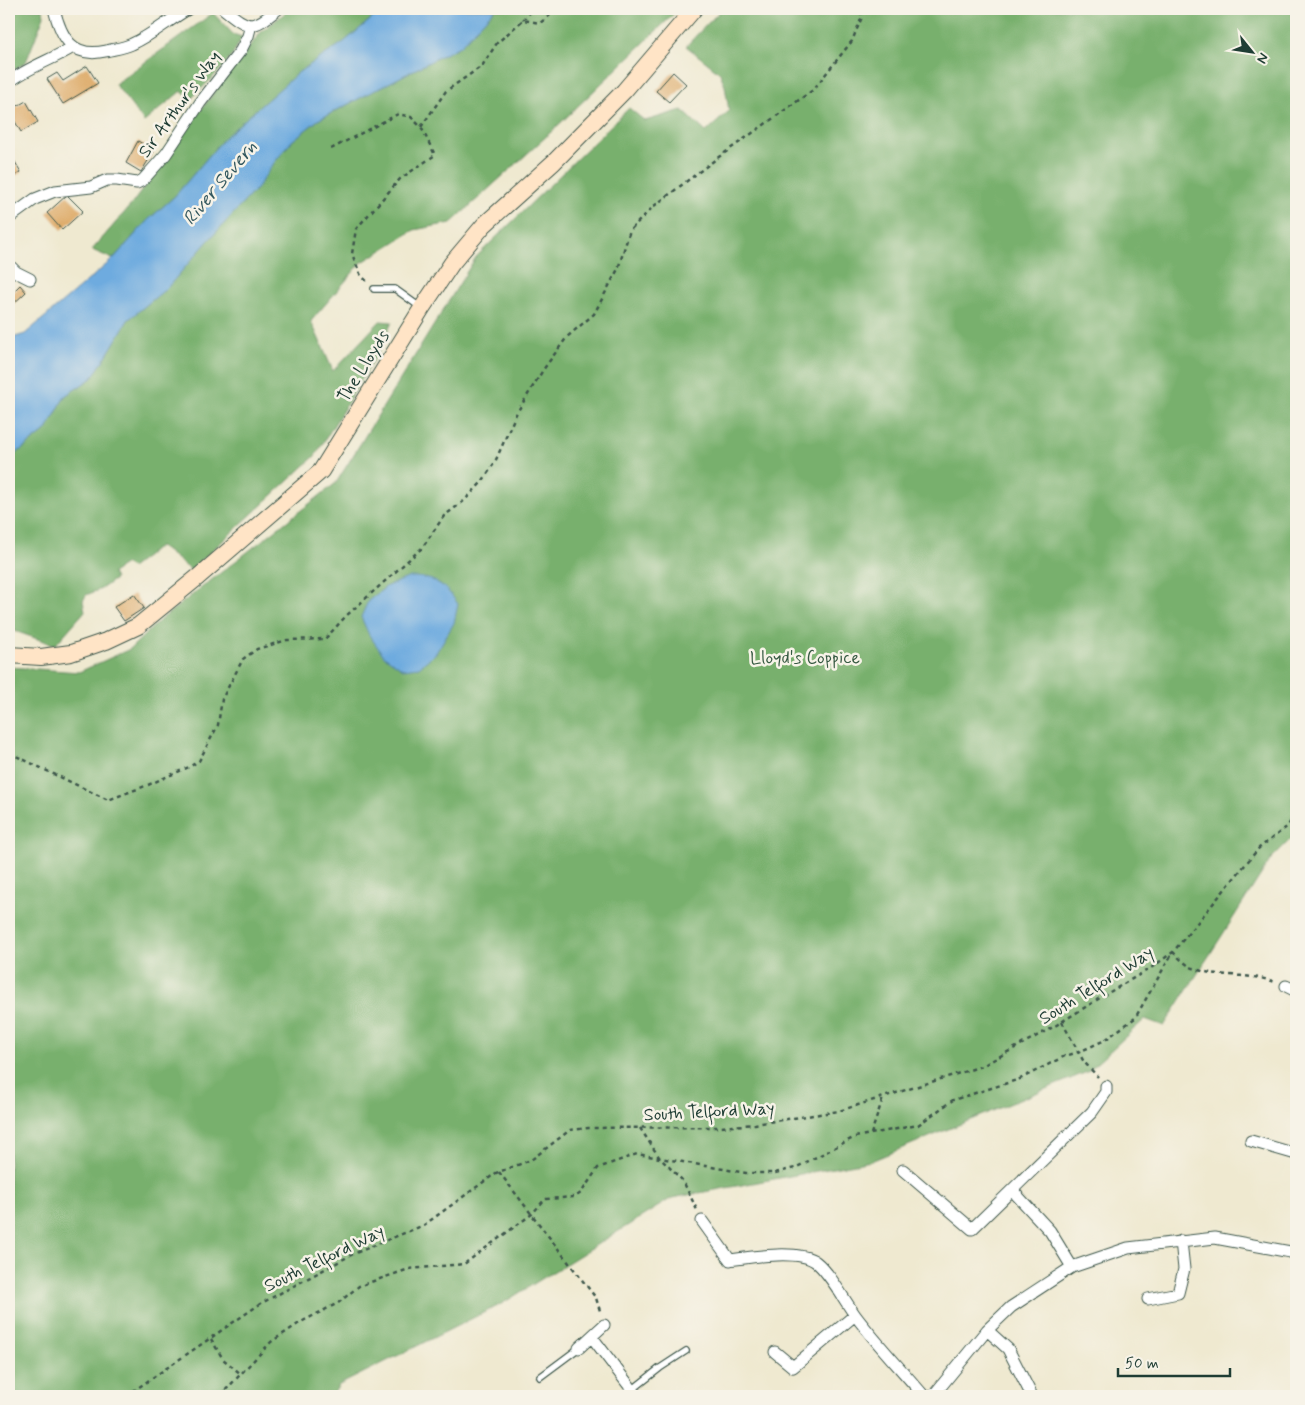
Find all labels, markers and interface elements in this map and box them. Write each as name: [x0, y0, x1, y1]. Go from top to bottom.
north arrow: [1228, 28, 1278, 78]
street label: Sir Arthur's Way: [133, 46, 227, 163]
text: N: [1252, 49, 1273, 67]
water label: River Severn: [177, 135, 263, 231]
street label: The Lloyds: [332, 326, 396, 407]
park label: Lloyd's Coppice: [750, 646, 860, 670]
street label: South Telford Way: [1035, 941, 1159, 1032]
street label: South Telford Way: [643, 1097, 775, 1129]
street label: South Telford Way: [260, 1219, 389, 1300]
scale bar: [1118, 1345, 1230, 1377]
text: 50 m: [1125, 1354, 1159, 1374]

